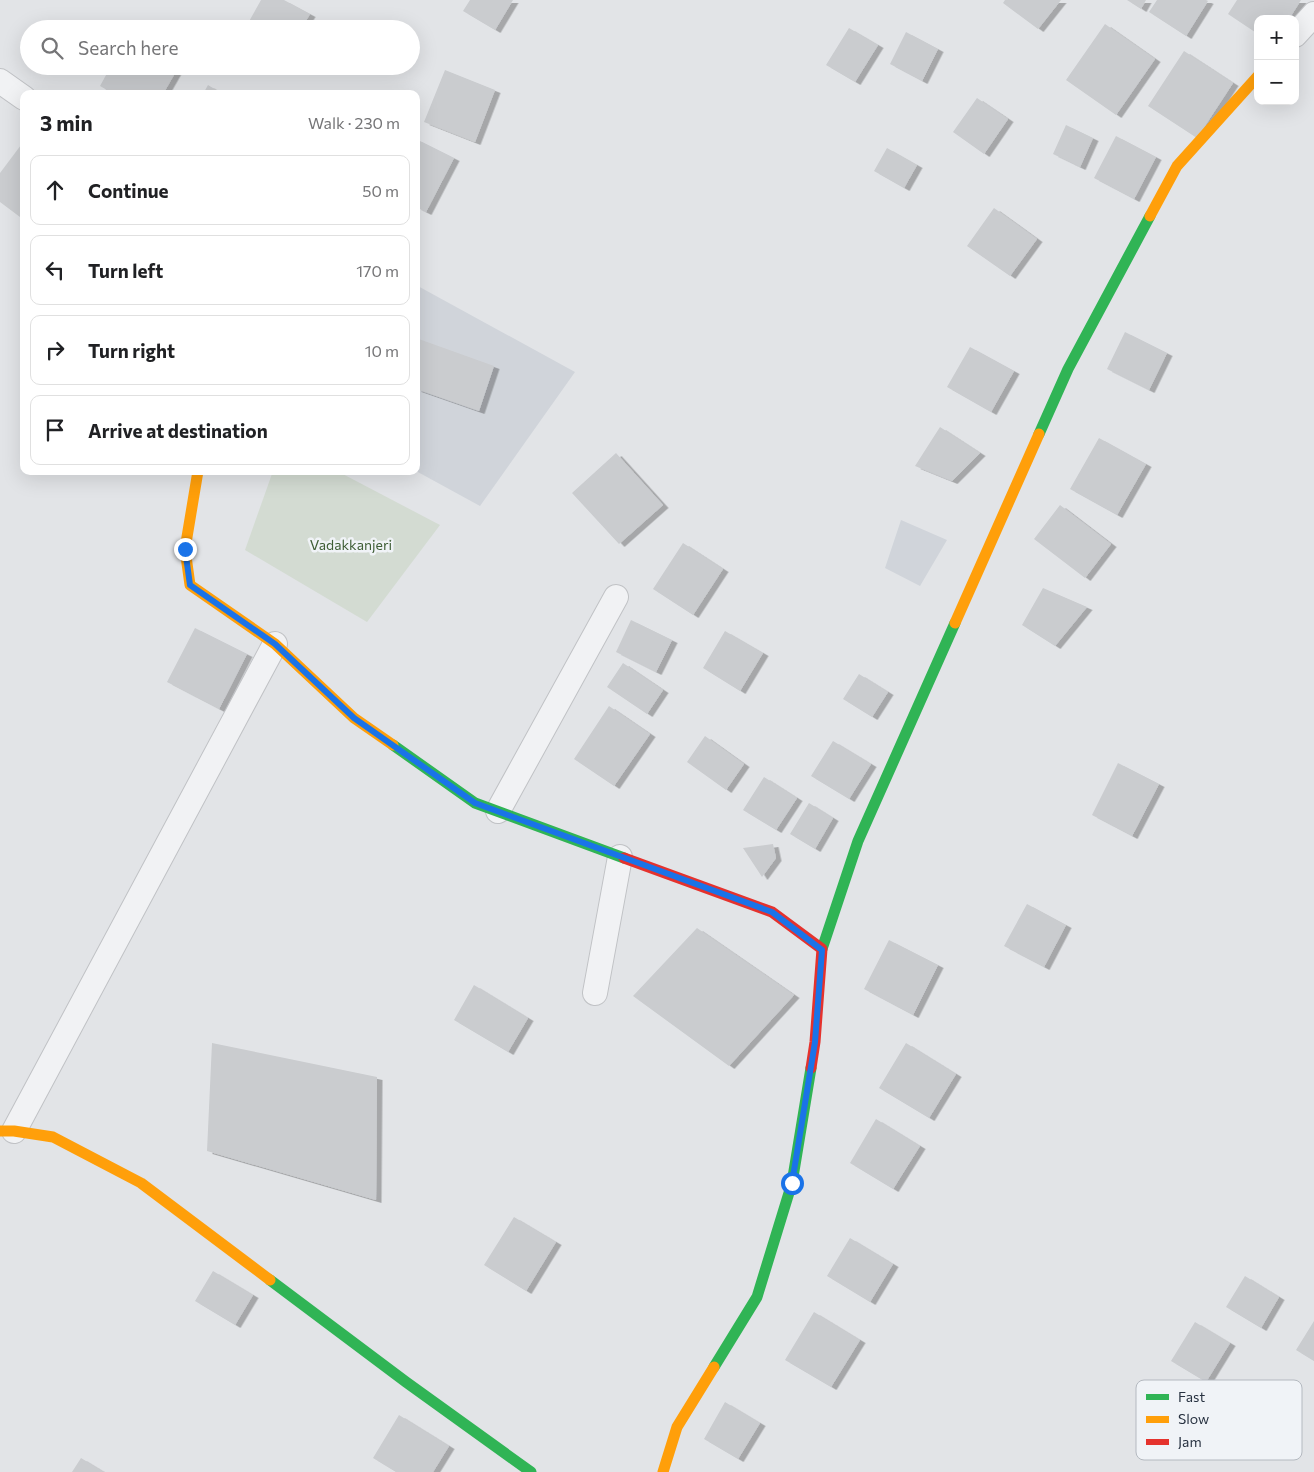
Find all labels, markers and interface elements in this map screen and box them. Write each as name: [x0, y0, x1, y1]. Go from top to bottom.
map controls: [1254, 15, 1299, 105]
button: +: [1254, 15, 1299, 60]
search box: [20, 20, 420, 75]
icon: search: [38, 34, 66, 62]
text: Search here: [78, 36, 178, 59]
button: −: [1254, 60, 1299, 105]
text: 3 min: [40, 110, 93, 135]
text: Walk · 230 m: [308, 113, 400, 132]
icon: ahead: [41, 176, 69, 204]
text: Continue: [88, 179, 168, 202]
text: 50 m: [362, 181, 399, 200]
icon: left: [41, 256, 69, 284]
text: Turn left: [88, 259, 163, 282]
text: 170 m: [356, 261, 399, 280]
icon: right: [41, 336, 69, 364]
text: Turn right: [88, 339, 175, 362]
text: 10 m: [365, 341, 399, 360]
icon: arrive: [41, 416, 69, 444]
text: Arrive at destination: [88, 419, 268, 442]
park label: Vadakkanjeri: [310, 536, 392, 553]
route end: [174, 538, 197, 561]
route start: [781, 1172, 804, 1195]
legend: [1136, 1380, 1302, 1460]
text: Fast: [1178, 1388, 1205, 1405]
text: Slow: [1178, 1410, 1209, 1427]
text: Jam: [1178, 1433, 1202, 1450]

